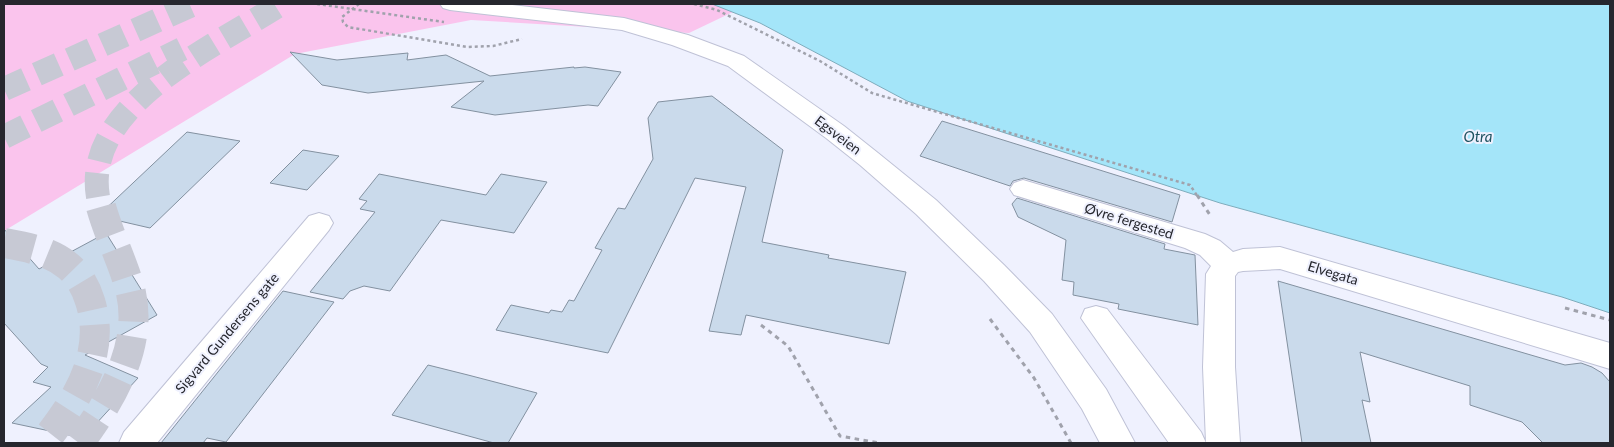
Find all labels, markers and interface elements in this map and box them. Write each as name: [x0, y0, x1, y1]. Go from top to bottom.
street label: Egsveien: [812, 112, 865, 158]
water label: Otra: [1464, 127, 1493, 145]
street label: Øvre fergested: [1083, 199, 1176, 242]
street label: Elvegata: [1306, 257, 1360, 288]
street label: Sigvard Gundersens gate: [171, 269, 282, 396]

